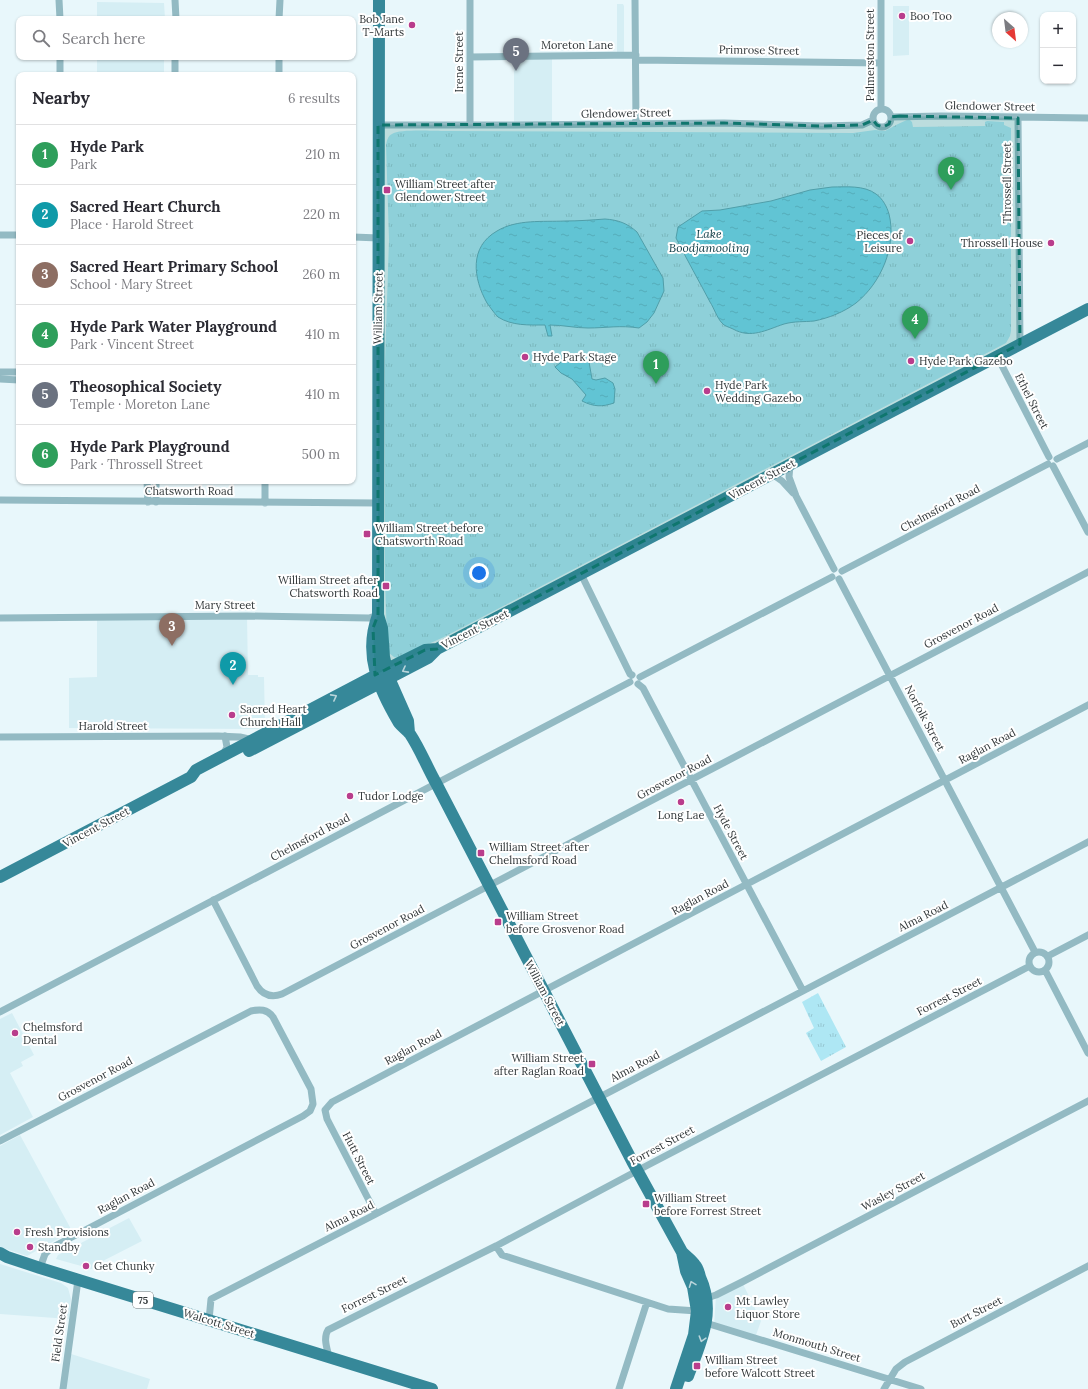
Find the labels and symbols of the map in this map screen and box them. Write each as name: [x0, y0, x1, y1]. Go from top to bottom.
street label: Palmerston Street: [863, 8, 877, 101]
place label: Boo Too: [910, 9, 952, 23]
marker: Boo Too: [897, 11, 907, 21]
place label: Bob Jane T-Marts: [359, 12, 404, 39]
north arrow: [992, 12, 1028, 48]
marker: Bob Jane T-Marts: [407, 20, 417, 30]
street label: Irene Street: [452, 31, 466, 92]
pin: 5: [503, 38, 529, 71]
street label: Moreton Lane: [541, 38, 613, 52]
street label: Primrose Street: [719, 42, 800, 58]
street label: Glendower Street: [945, 98, 1036, 114]
street label: Glendower Street: [581, 105, 672, 121]
street label: Throssell Street: [1000, 142, 1014, 223]
pin: 6: [938, 157, 964, 190]
place label: William Street after Glendower Street: [395, 177, 495, 204]
marker: William Street after Glendower Street: [382, 185, 392, 195]
water label: Lake Boodjamooling: [669, 226, 749, 255]
place label: Pieces of Leisure: [856, 228, 903, 255]
marker: Pieces of Leisure: [905, 236, 915, 246]
place label: Throssell House: [961, 236, 1043, 250]
marker: Throssell House: [1046, 238, 1056, 248]
street label: William Street: [370, 271, 386, 344]
pin: 4: [902, 306, 928, 339]
place label: Hyde Park Stage: [533, 350, 616, 364]
pin: 1: [643, 351, 669, 384]
marker: Hyde Park Stage: [520, 352, 530, 362]
place label: Hyde Park Gazebo: [919, 354, 1013, 368]
marker: Hyde Park Gazebo: [906, 356, 916, 366]
street label: Ethel Street: [1012, 371, 1052, 432]
place label: Hyde Park Wedding Gazebo: [715, 378, 802, 405]
marker: Hyde Park Wedding Gazebo: [702, 386, 712, 396]
street label: Vincent Street: [725, 455, 798, 503]
street label: Chelmsford Road: [898, 481, 982, 535]
street label: Chatsworth Road: [145, 484, 234, 498]
place label: William Street before Chatsworth Road: [375, 521, 484, 548]
marker: William Street before Chatsworth Road: [362, 529, 372, 539]
your location: [469, 563, 489, 583]
place label: William Street after Chatsworth Road: [278, 573, 378, 600]
marker: William Street after Chatsworth Road: [381, 581, 391, 591]
street label: Mary Street: [195, 598, 256, 612]
street label: Grosvenor Road: [921, 600, 1001, 652]
street label: Vincent Street: [438, 606, 512, 652]
pin: 3: [159, 613, 185, 646]
pin: 2: [220, 652, 246, 685]
one-way arrow: [402, 666, 409, 673]
street label: Norfolk Street: [902, 683, 949, 754]
one-way arrow: [330, 694, 338, 701]
place label: Sacred Heart Church Hall: [240, 702, 308, 729]
marker: Sacred Heart Church Hall: [227, 710, 237, 720]
street label: Harold Street: [79, 719, 148, 733]
street label: Raglan Road: [956, 725, 1018, 767]
street label: Grosvenor Road: [634, 751, 714, 803]
place label: Tudor Lodge: [358, 789, 424, 803]
marker: Tudor Lodge: [345, 791, 355, 801]
marker: Long Lae: [676, 797, 686, 807]
street label: Hyde Street: [711, 802, 752, 863]
street label: Vincent Street: [59, 803, 132, 851]
place label: Long Lae: [658, 808, 704, 822]
street label: Chelmsford Road: [268, 810, 352, 864]
place label: William Street after Chelmsford Road: [489, 840, 589, 867]
marker: William Street after Chelmsford Road: [476, 848, 486, 858]
street label: Raglan Road: [669, 876, 731, 918]
street label: Alma Road: [895, 897, 951, 935]
street label: Grosvenor Road: [347, 901, 427, 953]
place label: William Street before Grosvenor Road: [506, 909, 625, 936]
marker: William Street before Grosvenor Road: [493, 917, 503, 927]
street label: William Street: [522, 958, 569, 1029]
street label: Forrest Street: [914, 973, 985, 1018]
place label: Chelmsford Dental: [23, 1020, 83, 1047]
street label: Raglan Road: [382, 1026, 444, 1068]
marker: Chelmsford Dental: [10, 1028, 20, 1038]
street label: Alma Road: [607, 1047, 662, 1085]
place label: William Street after Raglan Road: [494, 1051, 585, 1078]
street label: Grosvenor Road: [55, 1053, 135, 1105]
marker: William Street after Raglan Road: [587, 1059, 597, 1069]
street label: Forrest Street: [627, 1122, 697, 1168]
street label: Hutt Street: [340, 1129, 379, 1188]
street label: Wasley Street: [859, 1168, 928, 1214]
street label: Raglan Road: [95, 1175, 157, 1217]
place label: William Street before Forrest Street: [654, 1191, 762, 1218]
street label: Alma Road: [321, 1197, 377, 1235]
marker: William Street before Forrest Street: [641, 1199, 651, 1209]
place label: Fresh Provisions: [25, 1225, 109, 1239]
marker: Fresh Provisions: [12, 1227, 22, 1237]
place label: Standby: [38, 1240, 80, 1254]
marker: Standby: [25, 1242, 35, 1252]
place label: Get Chunky: [94, 1259, 155, 1273]
marker: Get Chunky: [81, 1261, 91, 1271]
street label: Forrest Street: [339, 1272, 410, 1316]
one-way arrow: [688, 1280, 696, 1287]
road number: 75: [133, 1292, 153, 1308]
street label: Burt Street: [948, 1293, 1005, 1331]
place label: Mt Lawley Liquor Store: [736, 1294, 800, 1321]
street label: Field Street: [48, 1302, 70, 1363]
marker: Mt Lawley Liquor Store: [723, 1302, 733, 1312]
street label: Walcott Street: [182, 1305, 257, 1341]
street label: Monmouth Street: [771, 1325, 863, 1365]
one-way arrow: [698, 1335, 707, 1342]
place label: William Street before Walcott Street: [705, 1353, 816, 1380]
marker: William Street before Walcott Street: [692, 1361, 702, 1371]

